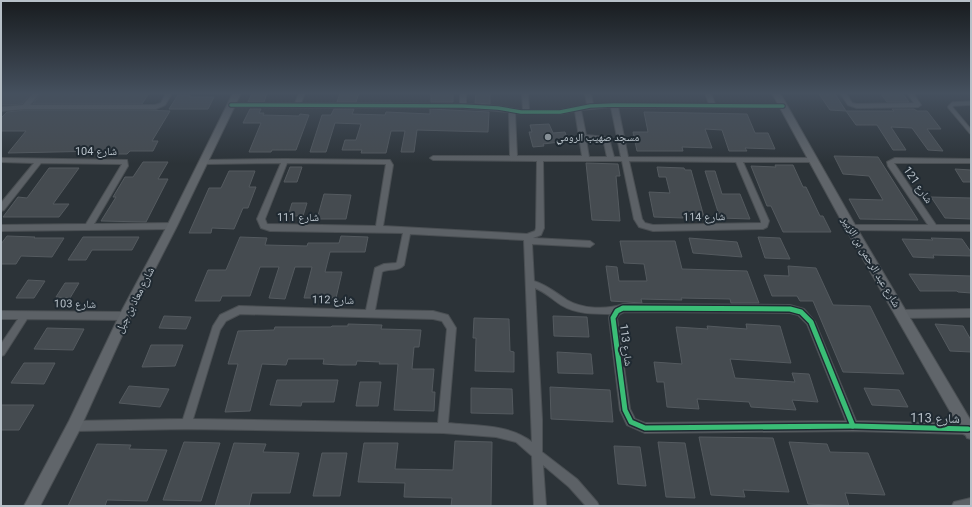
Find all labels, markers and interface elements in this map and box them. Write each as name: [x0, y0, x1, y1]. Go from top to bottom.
place label: مسجد صهيب الرومي: [556, 131, 639, 145]
marker: مسجد صهيب الرومي: [543, 132, 553, 142]
street label: شارع 104: [75, 145, 117, 158]
street label: شارع 121: [901, 164, 935, 206]
street label: شارع 114: [683, 210, 725, 224]
street label: شارع 111: [277, 211, 319, 224]
street label: شارع عبد الرحمن بن الزبير: [838, 213, 903, 310]
street label: شارع معاذ بن جبل: [113, 265, 157, 335]
street label: شارع 112: [312, 293, 354, 307]
street label: شارع 103: [54, 297, 96, 311]
street label: شارع 113: [617, 323, 635, 367]
street label: شارع 113: [910, 410, 960, 428]

